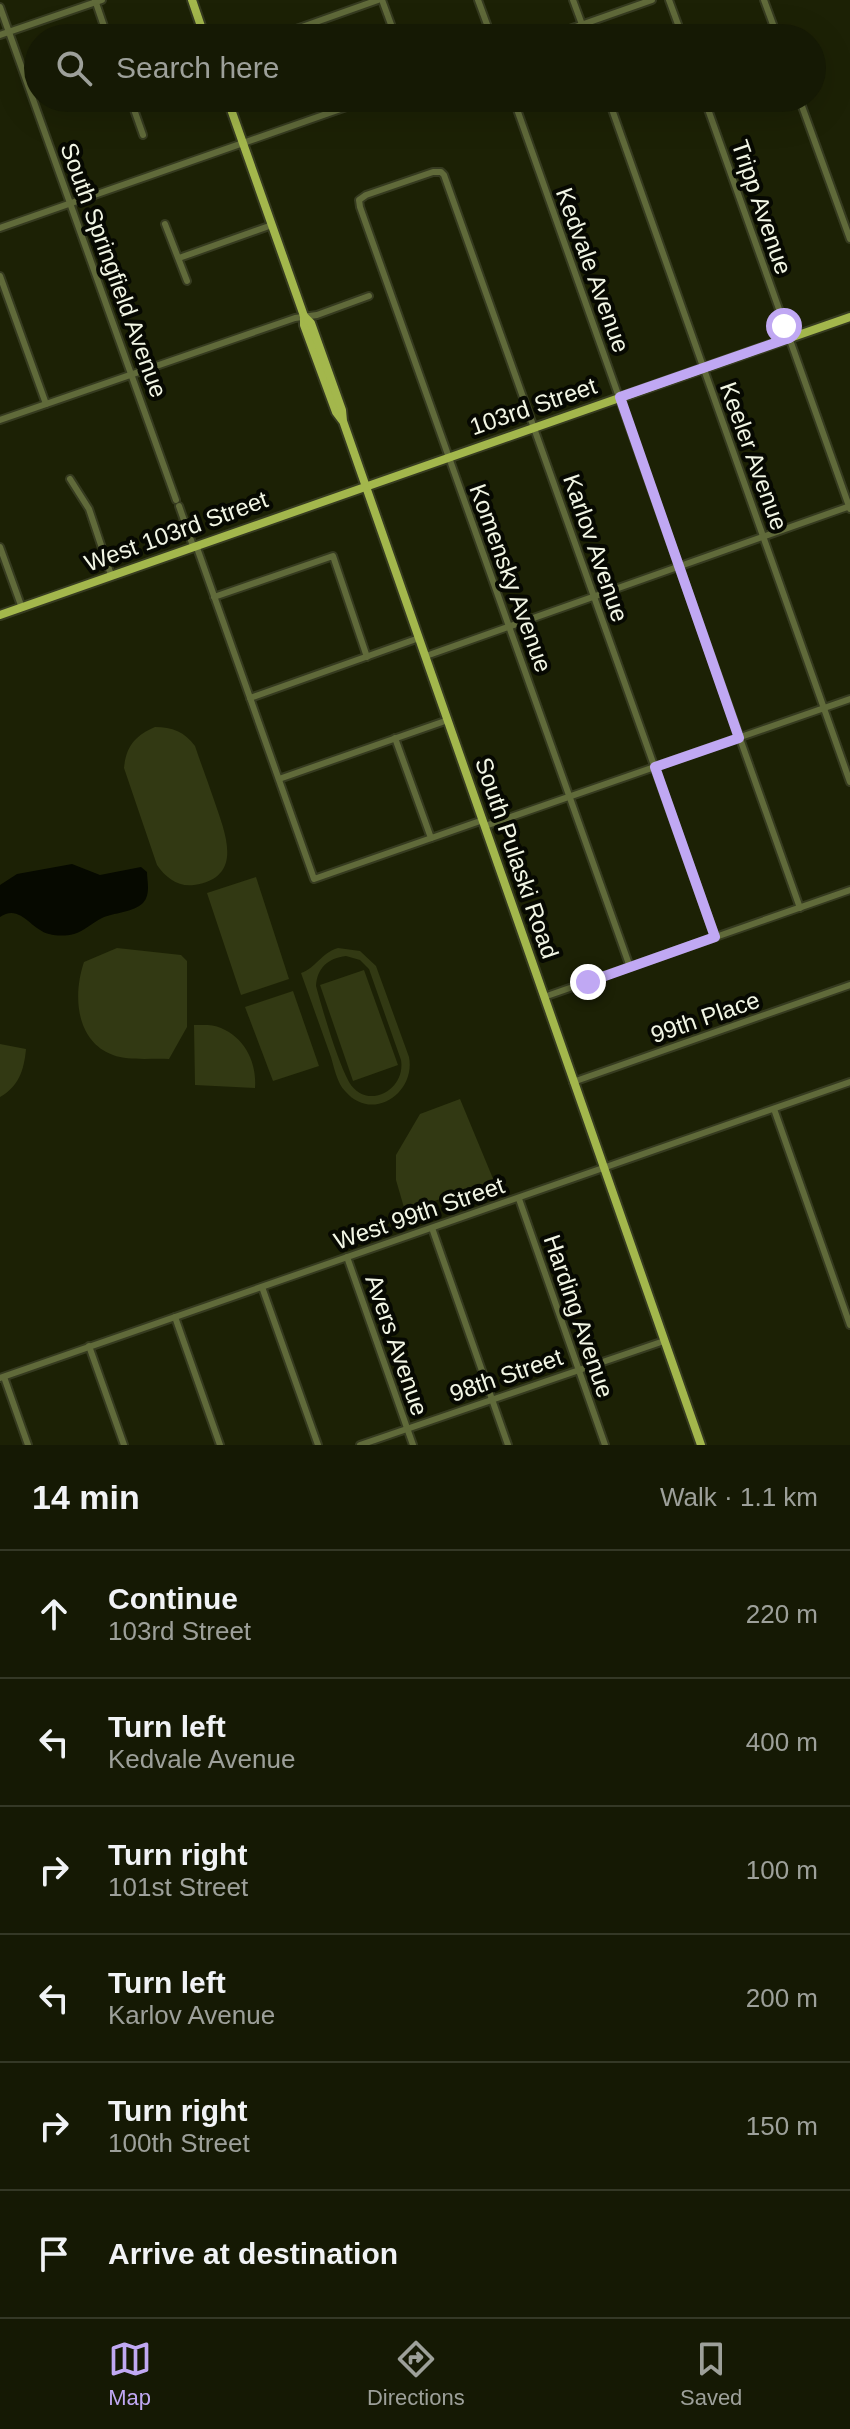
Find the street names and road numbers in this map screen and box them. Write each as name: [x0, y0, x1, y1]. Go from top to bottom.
street label: Tripp Avenue: [726, 136, 798, 278]
street label: South Springfield Avenue: [55, 139, 173, 401]
street label: Kedvale Avenue: [551, 184, 635, 356]
street label: 103rd Street: [466, 372, 600, 440]
street label: Keeler Avenue: [715, 378, 793, 534]
street label: Karlov Avenue: [558, 471, 634, 625]
street label: Komensky Avenue: [464, 480, 558, 676]
street label: West 103rd Street: [81, 485, 272, 577]
street label: South Pulaski Road: [470, 754, 564, 962]
street label: 99th Place: [647, 986, 763, 1048]
street label: West 99th Street: [330, 1171, 508, 1255]
street label: Harding Avenue: [539, 1231, 619, 1401]
street label: Avers Avenue: [360, 1271, 434, 1419]
street label: 98th Street: [446, 1343, 566, 1407]

